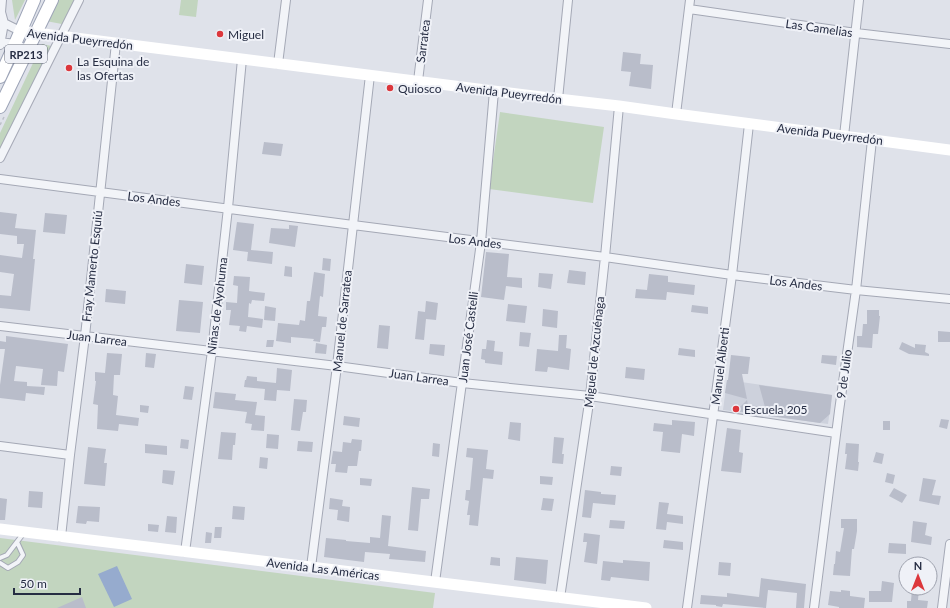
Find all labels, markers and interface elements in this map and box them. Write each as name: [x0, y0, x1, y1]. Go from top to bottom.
street label: Las Camelias: [785, 16, 853, 40]
street label: Sarratea: [413, 18, 433, 64]
street label: Avenida Pueyrredón: [26, 25, 134, 53]
place label: Miguel: [228, 27, 264, 42]
marker: Miguel: [215, 29, 225, 39]
road number: RP213: [5, 45, 47, 63]
place label: La Esquina de las Ofertas: [77, 54, 149, 83]
marker: La Esquina de las Ofertas: [64, 63, 74, 73]
street label: Avenida Pueyrredón: [455, 79, 563, 107]
place label: Quiosco: [398, 81, 442, 96]
marker: Quiosco: [385, 83, 395, 93]
street label: Avenida Pueyrredón: [776, 120, 884, 148]
street label: Los Andes: [127, 188, 181, 210]
street label: Fray Mamerto Esquiú: [79, 210, 105, 322]
street label: Los Andes: [448, 230, 502, 252]
street label: Niñas de Ayohuma: [204, 256, 230, 356]
street label: Manuel de Sarratea: [329, 269, 355, 373]
street label: Los Andes: [769, 272, 823, 294]
street label: Juan José Castelli: [455, 291, 481, 383]
street label: Miguel de Azcuénaga: [581, 296, 607, 408]
street label: Manuel Alberti: [708, 326, 732, 406]
street label: Juan Larrea: [66, 327, 128, 349]
street label: 9 de Julio: [833, 348, 855, 400]
street label: Juan Larrea: [388, 365, 450, 389]
place label: Escuela 205: [744, 402, 808, 417]
marker: Escuela 205: [731, 404, 741, 414]
street label: Avenida Las Américas: [266, 555, 380, 583]
north arrow: [898, 556, 938, 596]
text: N: [914, 559, 922, 572]
scale bar: [14, 570, 80, 596]
text: 50 m: [20, 576, 47, 591]

